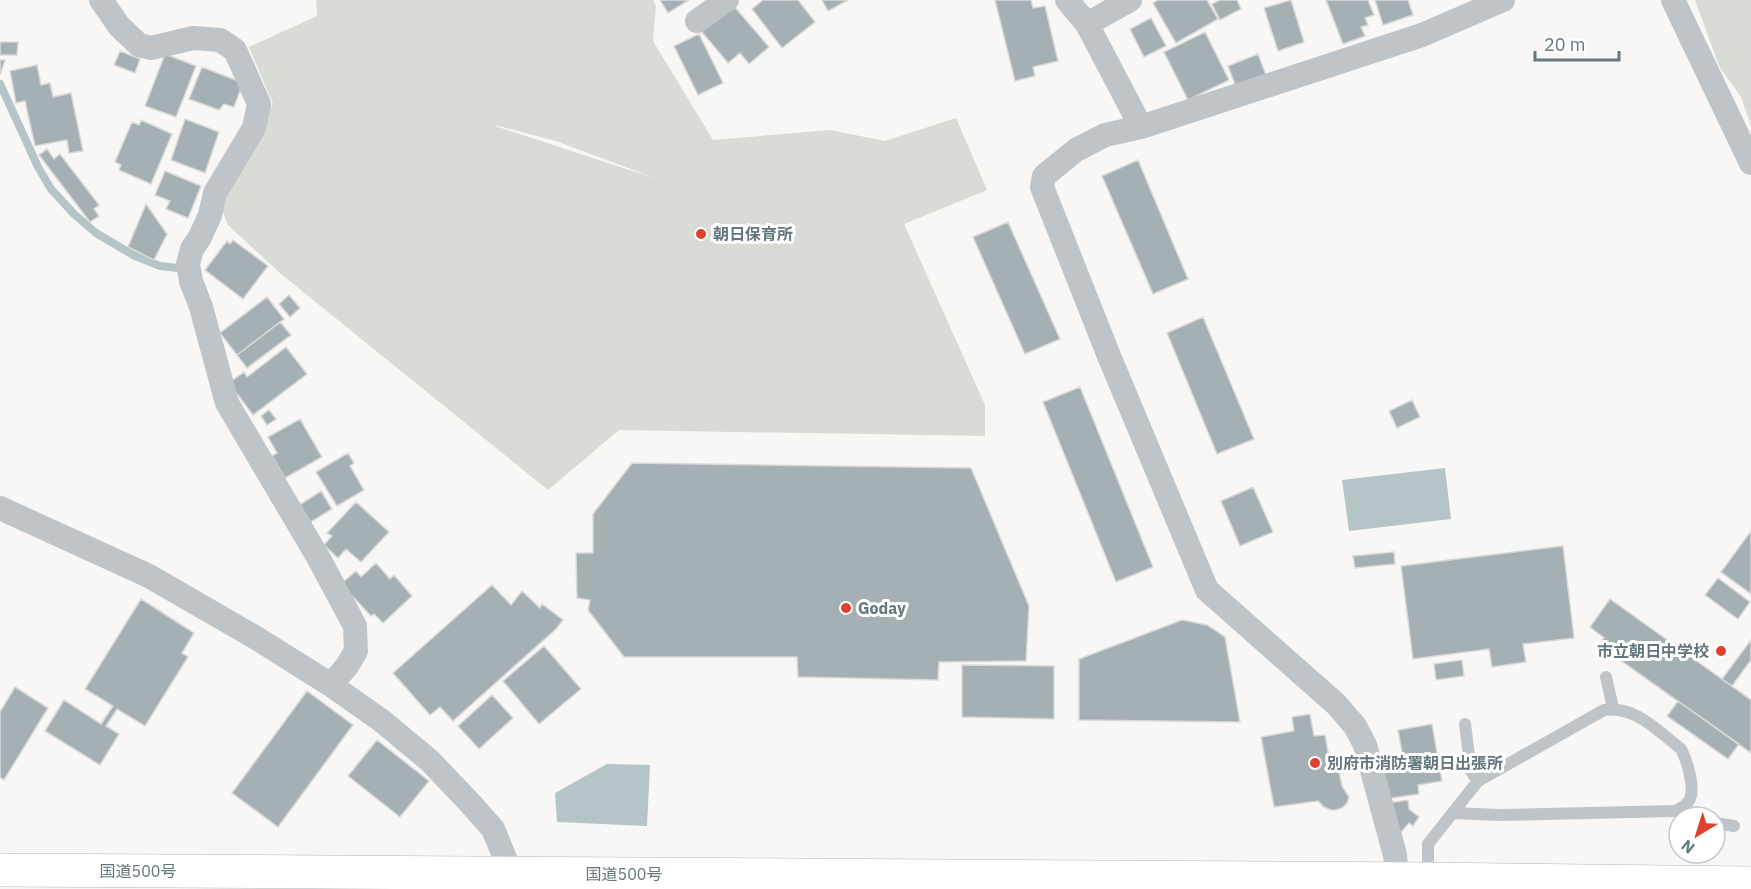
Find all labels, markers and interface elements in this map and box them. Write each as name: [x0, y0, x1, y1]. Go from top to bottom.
scale bar: [1535, 24, 1619, 62]
text: 20 m: [1544, 33, 1586, 56]
place label: 朝日保育所: [713, 224, 793, 244]
marker: 朝日保育所: [694, 227, 708, 241]
place label: Goday: [858, 598, 906, 618]
marker: Goday: [839, 601, 853, 615]
place label: 市立朝日中学校: [1597, 641, 1709, 661]
marker: 市立朝日中学校: [1714, 644, 1728, 658]
place label: 別府市消防署朝日出張所: [1327, 753, 1503, 773]
marker: 別府市消防署朝日出張所: [1308, 756, 1322, 770]
north arrow: [1667, 805, 1727, 865]
text: N: [1677, 835, 1698, 858]
street label: 国道500号: [100, 861, 176, 881]
street label: 国道500号: [586, 864, 662, 884]

